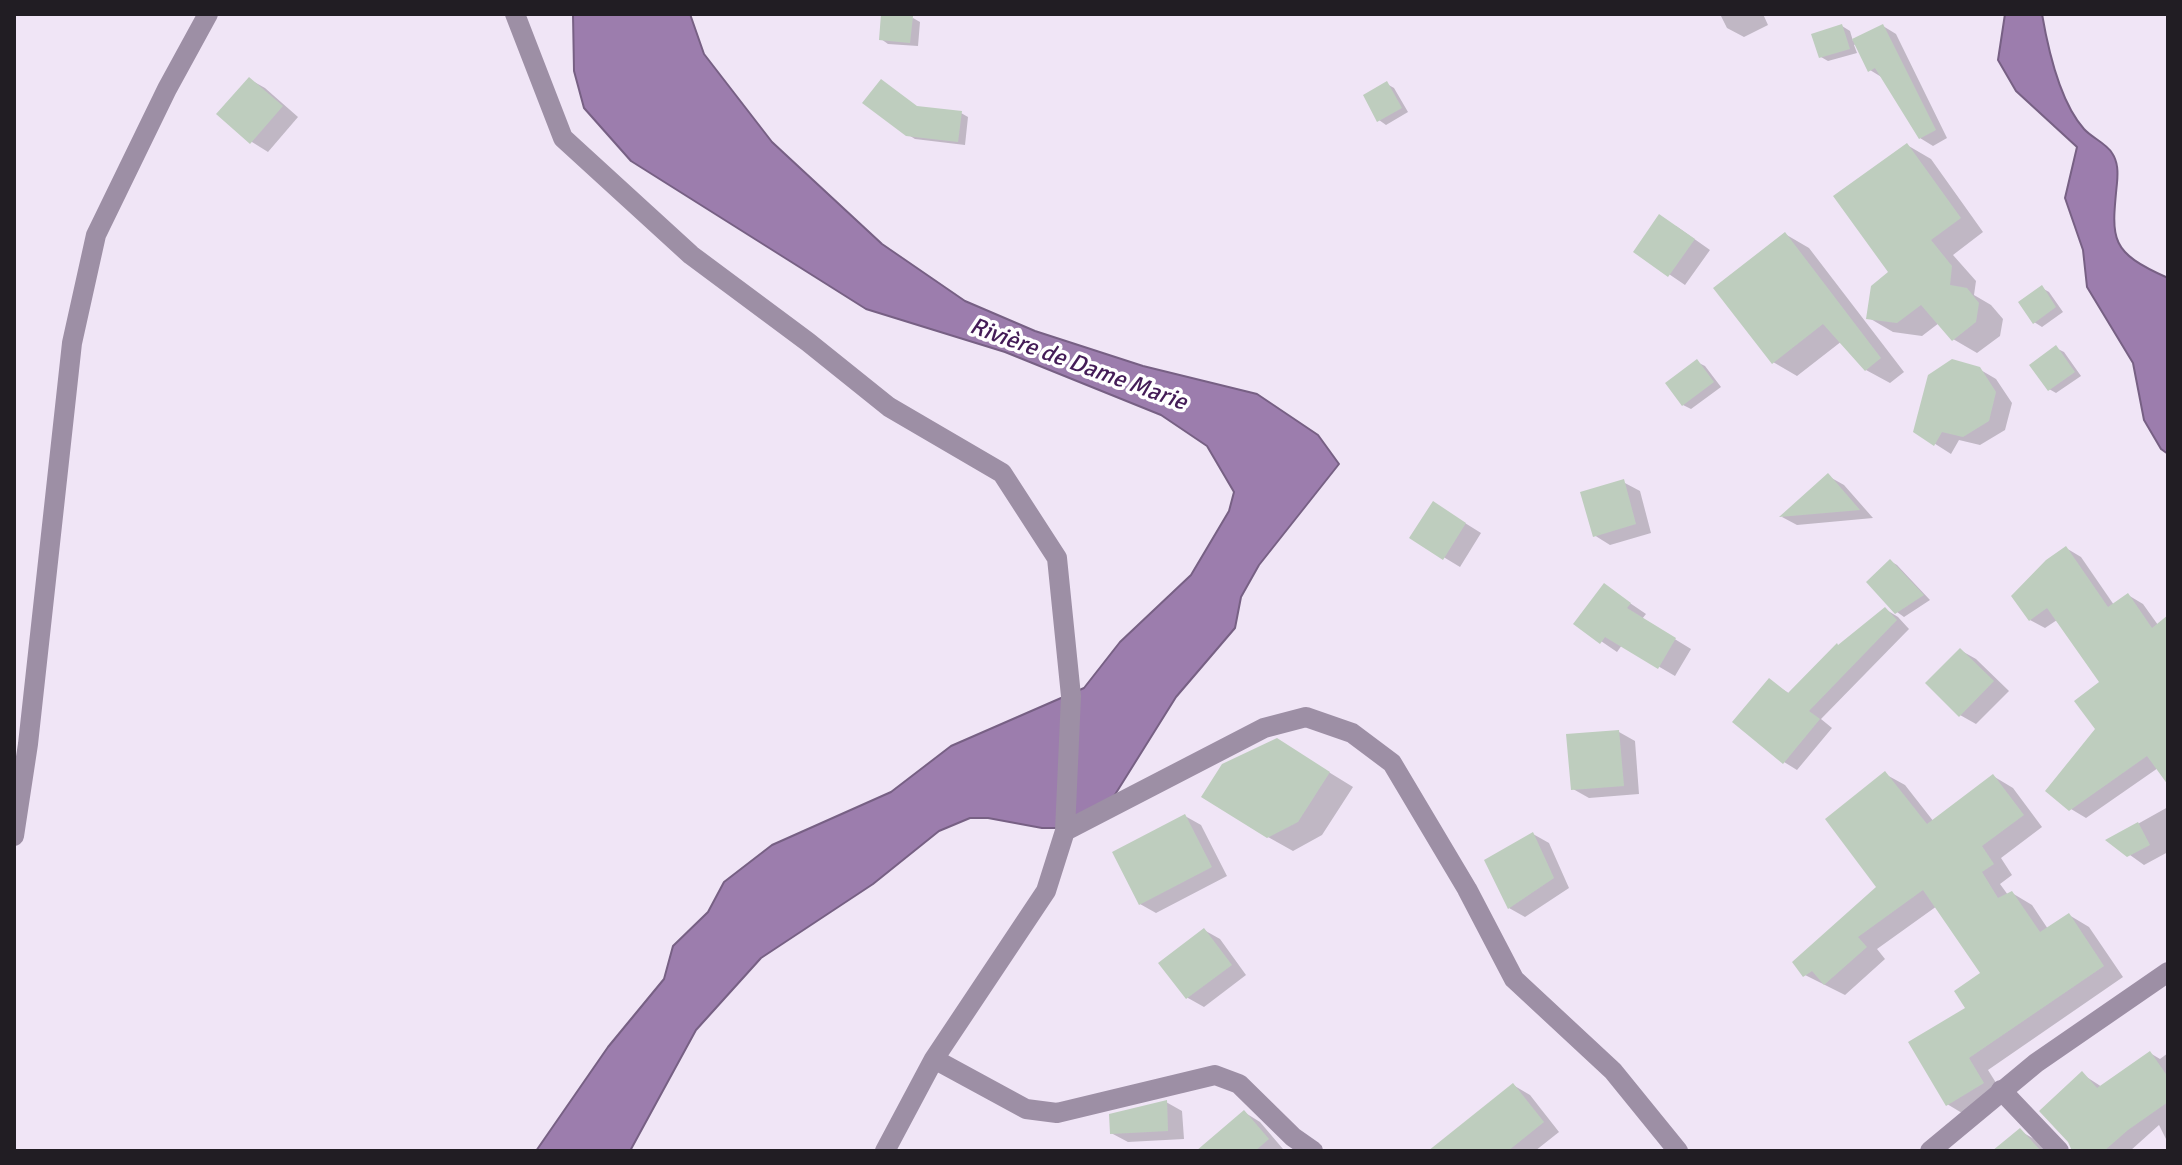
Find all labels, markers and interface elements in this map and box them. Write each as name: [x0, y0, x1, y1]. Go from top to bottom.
water label: Rivière de Dame Marie: [966, 312, 1190, 418]

